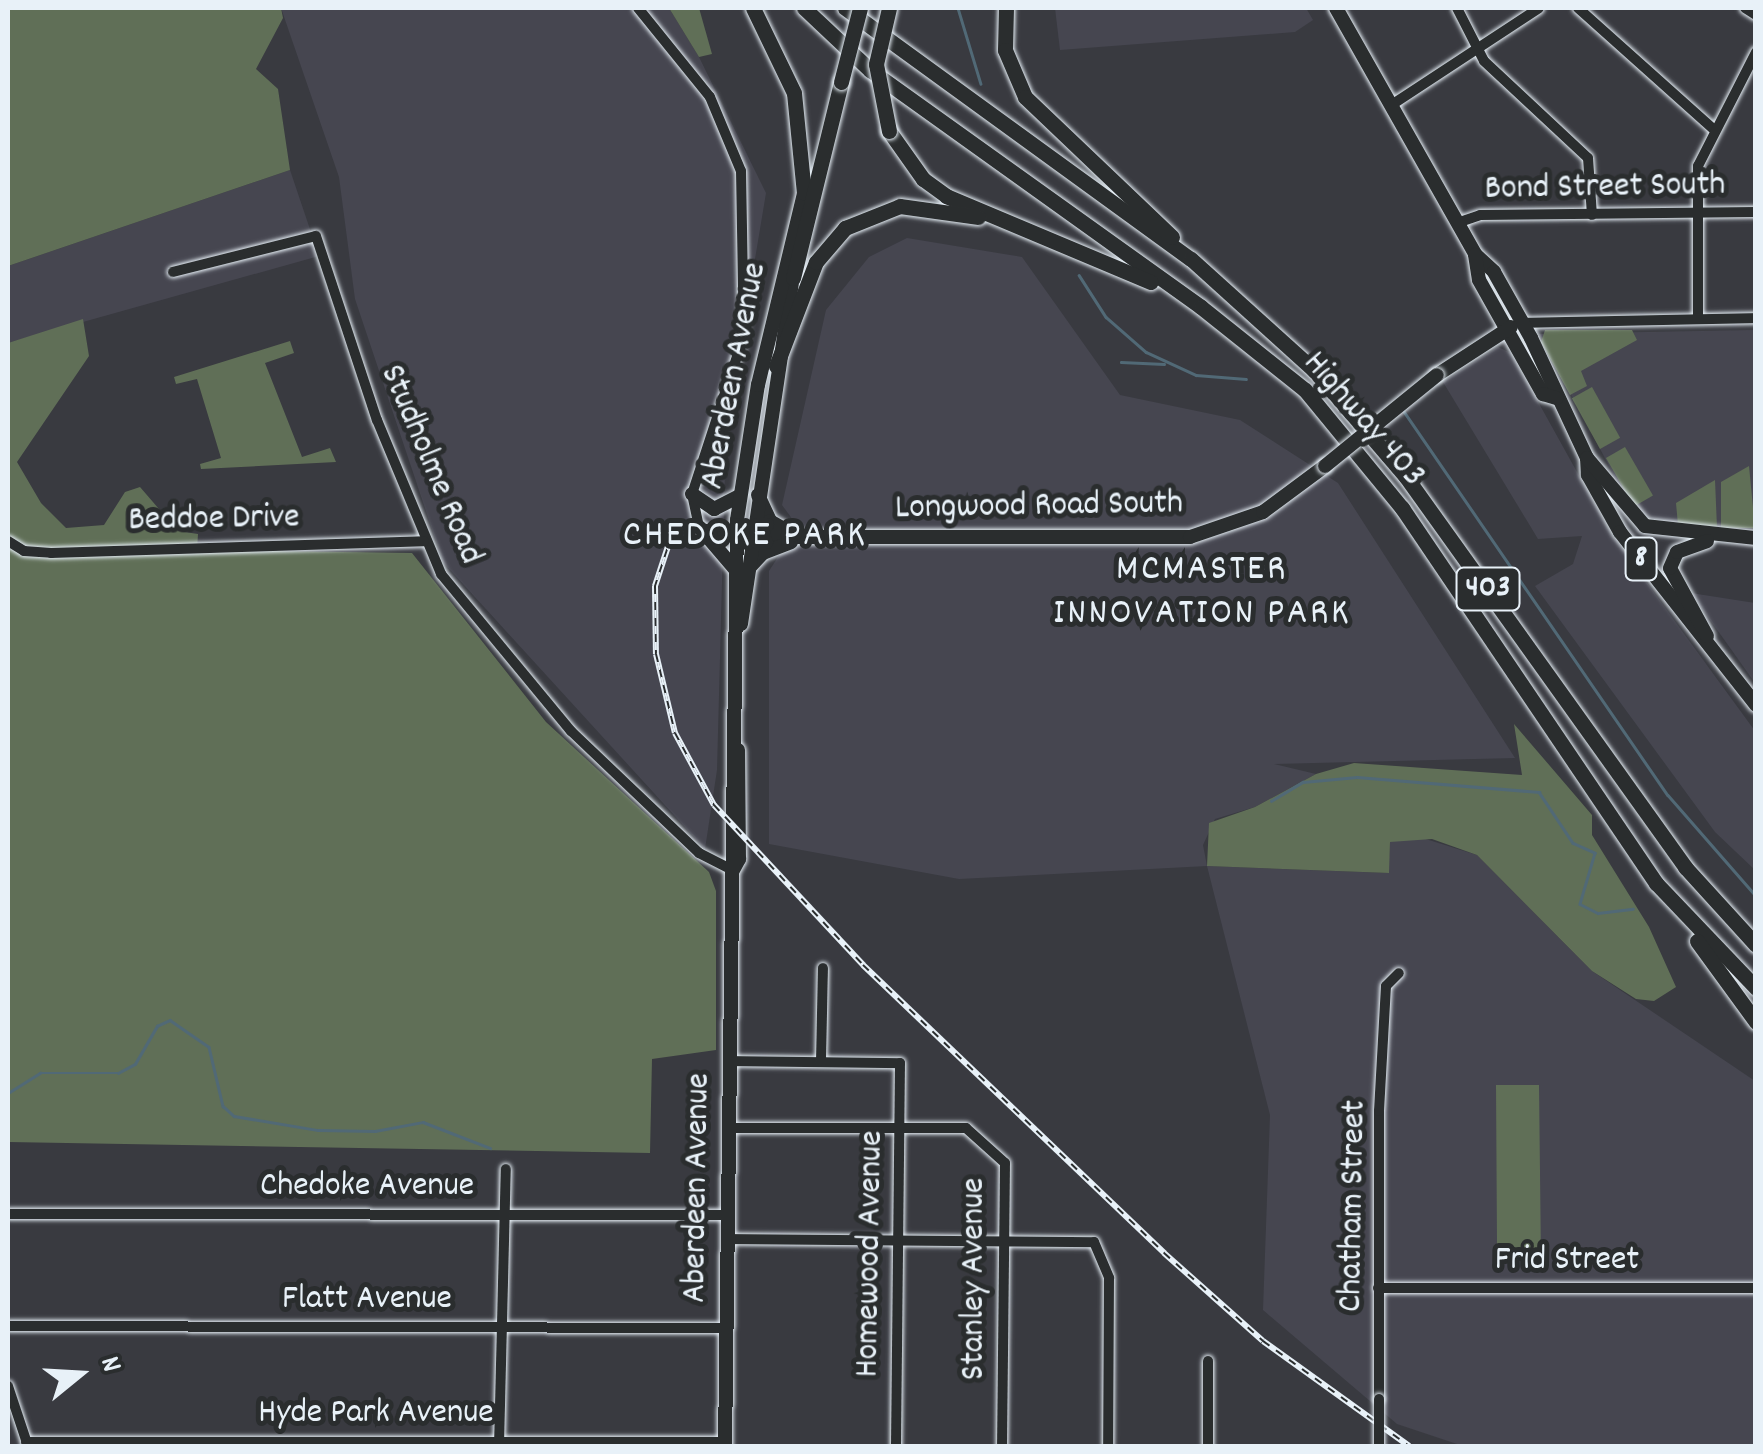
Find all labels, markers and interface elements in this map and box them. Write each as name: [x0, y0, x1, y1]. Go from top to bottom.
street label: Bond Street South: [1484, 165, 1726, 211]
street label: Aberdeen Avenue: [692, 259, 778, 493]
street label: Highway 403: [1293, 344, 1433, 496]
street label: Studholme Road: [369, 359, 491, 571]
street label: Longwood Road South: [895, 483, 1183, 531]
street label: Beddoe Drive: [128, 498, 300, 542]
district label: CHEDOKE PARK: [623, 514, 867, 560]
road number: 8: [1624, 532, 1658, 586]
district label: MCMASTER INNOVATION PARK: [1053, 548, 1351, 638]
road number: 403: [1456, 562, 1520, 616]
street label: Aberdeen Avenue: [675, 1073, 721, 1303]
street label: Chatham Street: [1331, 1100, 1377, 1312]
street label: Homewood Avenue: [848, 1130, 894, 1378]
street label: Chedoke Avenue: [260, 1166, 474, 1208]
street label: Stanley Avenue: [954, 1178, 996, 1380]
street label: Frid Street: [1495, 1240, 1639, 1282]
street label: Flatt Avenue: [282, 1279, 452, 1321]
north arrow: [30, 1324, 130, 1424]
text: N: [87, 1352, 130, 1377]
street label: Hyde Park Avenue: [258, 1393, 494, 1435]

